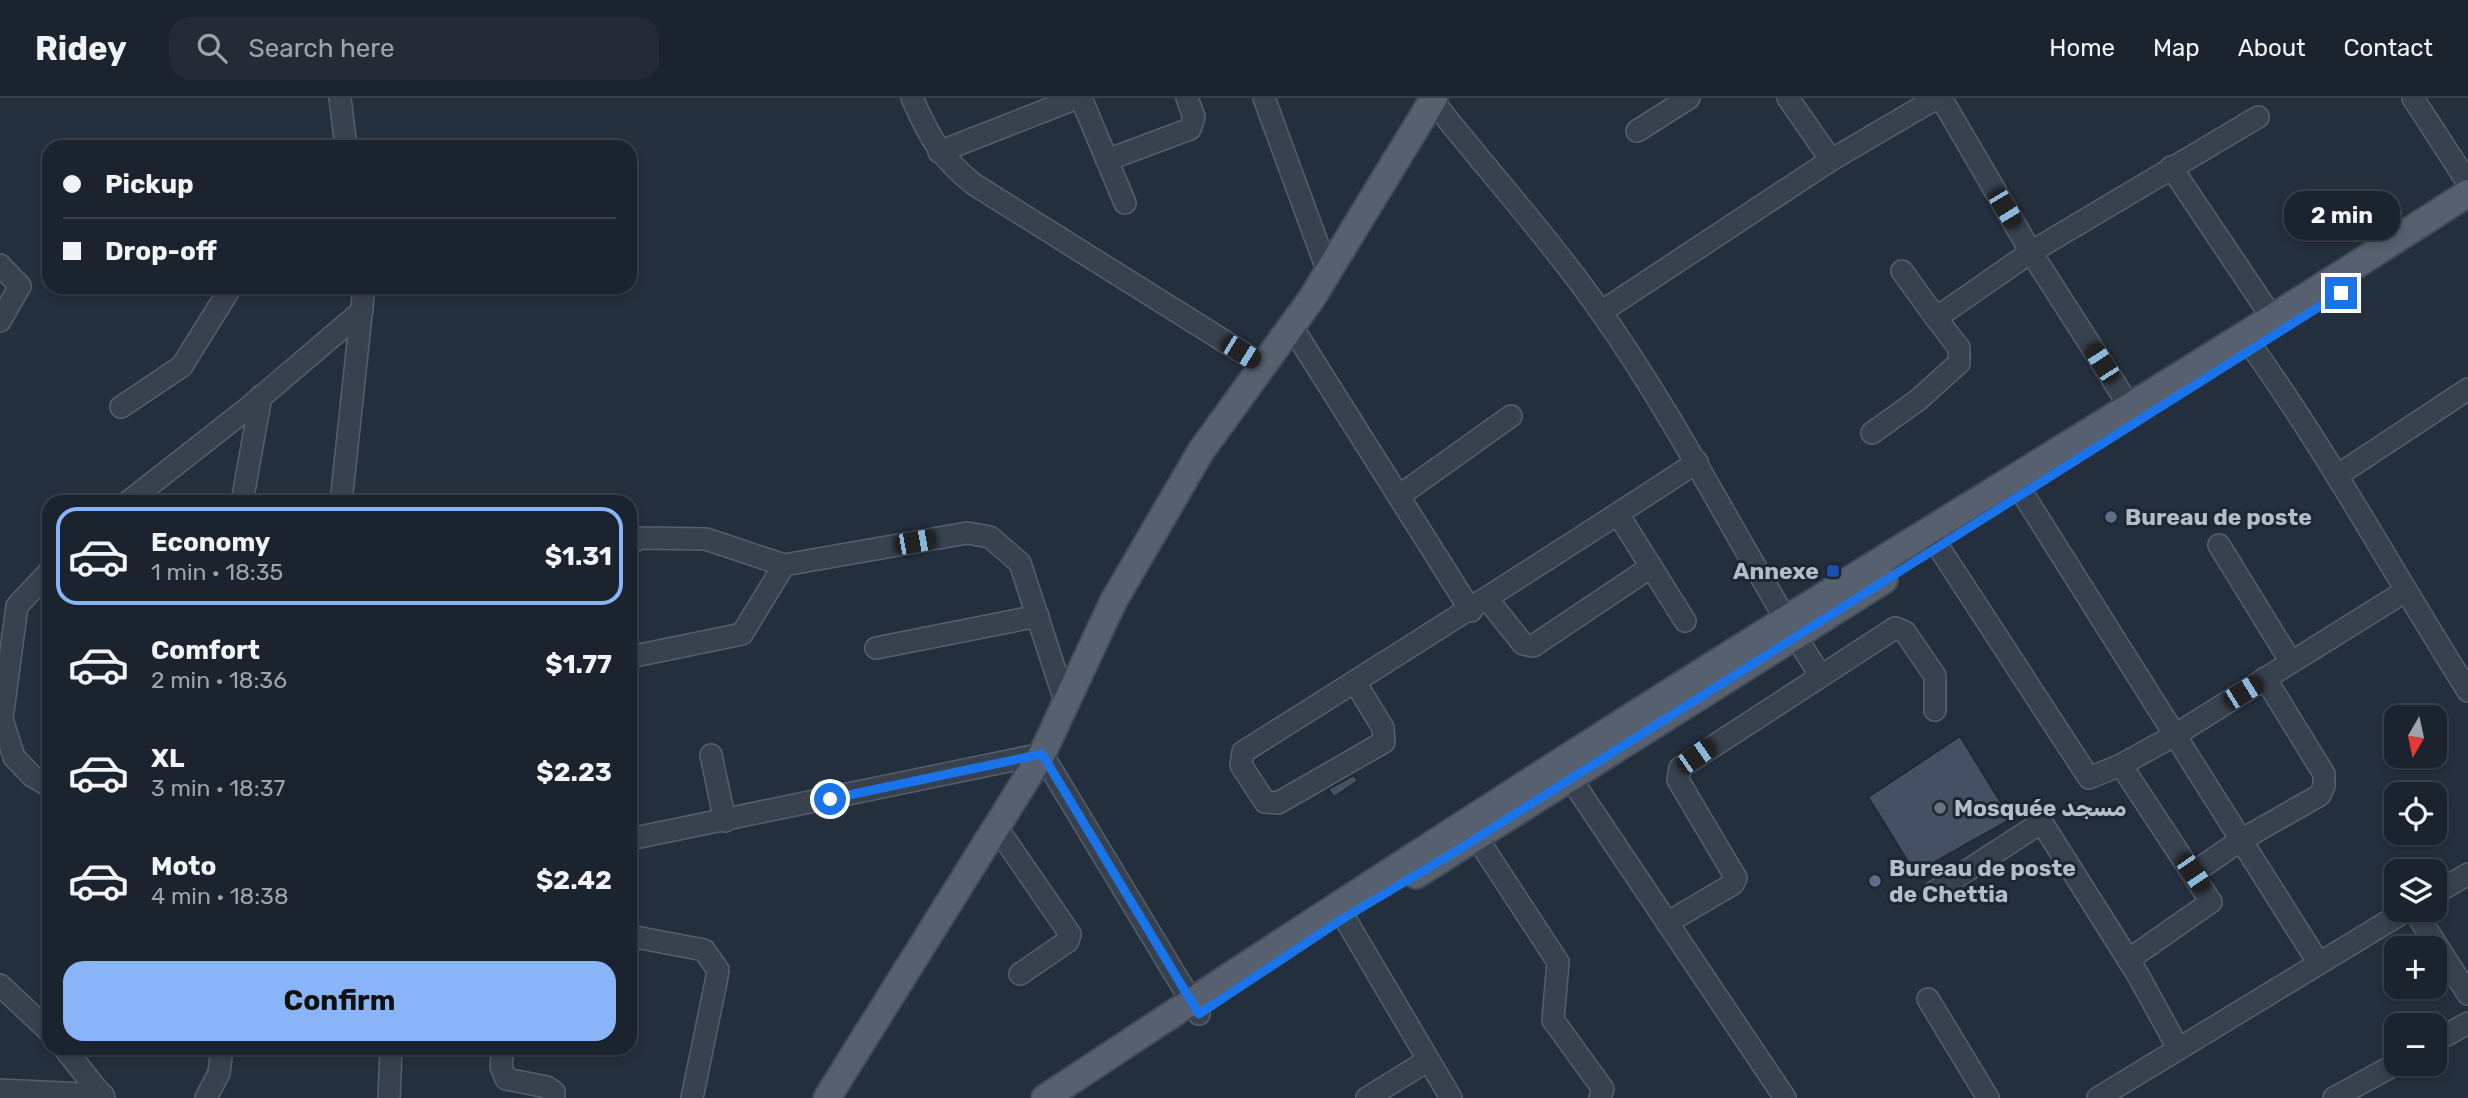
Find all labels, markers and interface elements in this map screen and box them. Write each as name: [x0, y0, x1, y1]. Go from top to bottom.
search box: [169, 17, 659, 80]
text: Ridey: [35, 29, 127, 68]
icon: search: [193, 29, 231, 67]
text: Search here: [249, 33, 394, 64]
text: Home: [2049, 34, 2115, 62]
text: Map: [2153, 34, 2200, 62]
text: About: [2238, 34, 2306, 62]
text: Contact: [2344, 34, 2433, 62]
text: Pickup: [105, 169, 194, 200]
car: [1986, 185, 2025, 231]
callout: 2 min: [2283, 192, 2399, 240]
text: 2 min: [2311, 201, 2373, 229]
text: Drop-off: [105, 236, 217, 267]
route end: [2325, 277, 2357, 309]
car: [1218, 332, 1265, 372]
car: [2082, 340, 2123, 386]
place label: Bureau de poste: [2125, 503, 2312, 531]
marker: Bureau de poste: [2103, 509, 2119, 525]
icon: car: [67, 525, 130, 588]
text: Economy: [151, 527, 270, 558]
car: [893, 528, 938, 556]
text: $1.31: [545, 541, 612, 572]
place label: Annexe: [1733, 557, 1819, 585]
text: 1 min · 18:35: [151, 558, 283, 586]
marker: Annexe: [1825, 563, 1841, 579]
icon: car: [67, 633, 130, 696]
text: Comfort: [151, 635, 260, 666]
text: $1.77: [545, 649, 612, 680]
text: 2 min · 18:36: [151, 666, 287, 694]
car: [2220, 672, 2267, 712]
north arrow: [2384, 705, 2446, 768]
map controls: [2384, 705, 2447, 1076]
car: [1673, 735, 1720, 777]
icon: car: [67, 741, 130, 804]
text: XL: [151, 743, 184, 774]
text: $2.23: [536, 757, 612, 788]
text: 3 min · 18:37: [151, 774, 285, 802]
button: locate: [2384, 782, 2447, 845]
route start: [814, 783, 846, 815]
place label: Mosquée مسجد: [1954, 794, 2127, 822]
marker: Mosquée مسجد: [1932, 800, 1948, 816]
icon: car: [67, 849, 130, 912]
car: [2173, 850, 2214, 896]
text: Moto: [151, 851, 216, 882]
place label: Bureau de poste de Chettia: [1889, 854, 2076, 908]
button: layers: [2384, 859, 2447, 922]
text: $2.42: [536, 865, 612, 896]
marker: Bureau de poste de Chettia: [1867, 873, 1883, 889]
text: 4 min · 18:38: [151, 882, 289, 910]
button: +: [2384, 936, 2447, 999]
button: Confirm: [63, 961, 616, 1041]
button: −: [2384, 1013, 2447, 1076]

